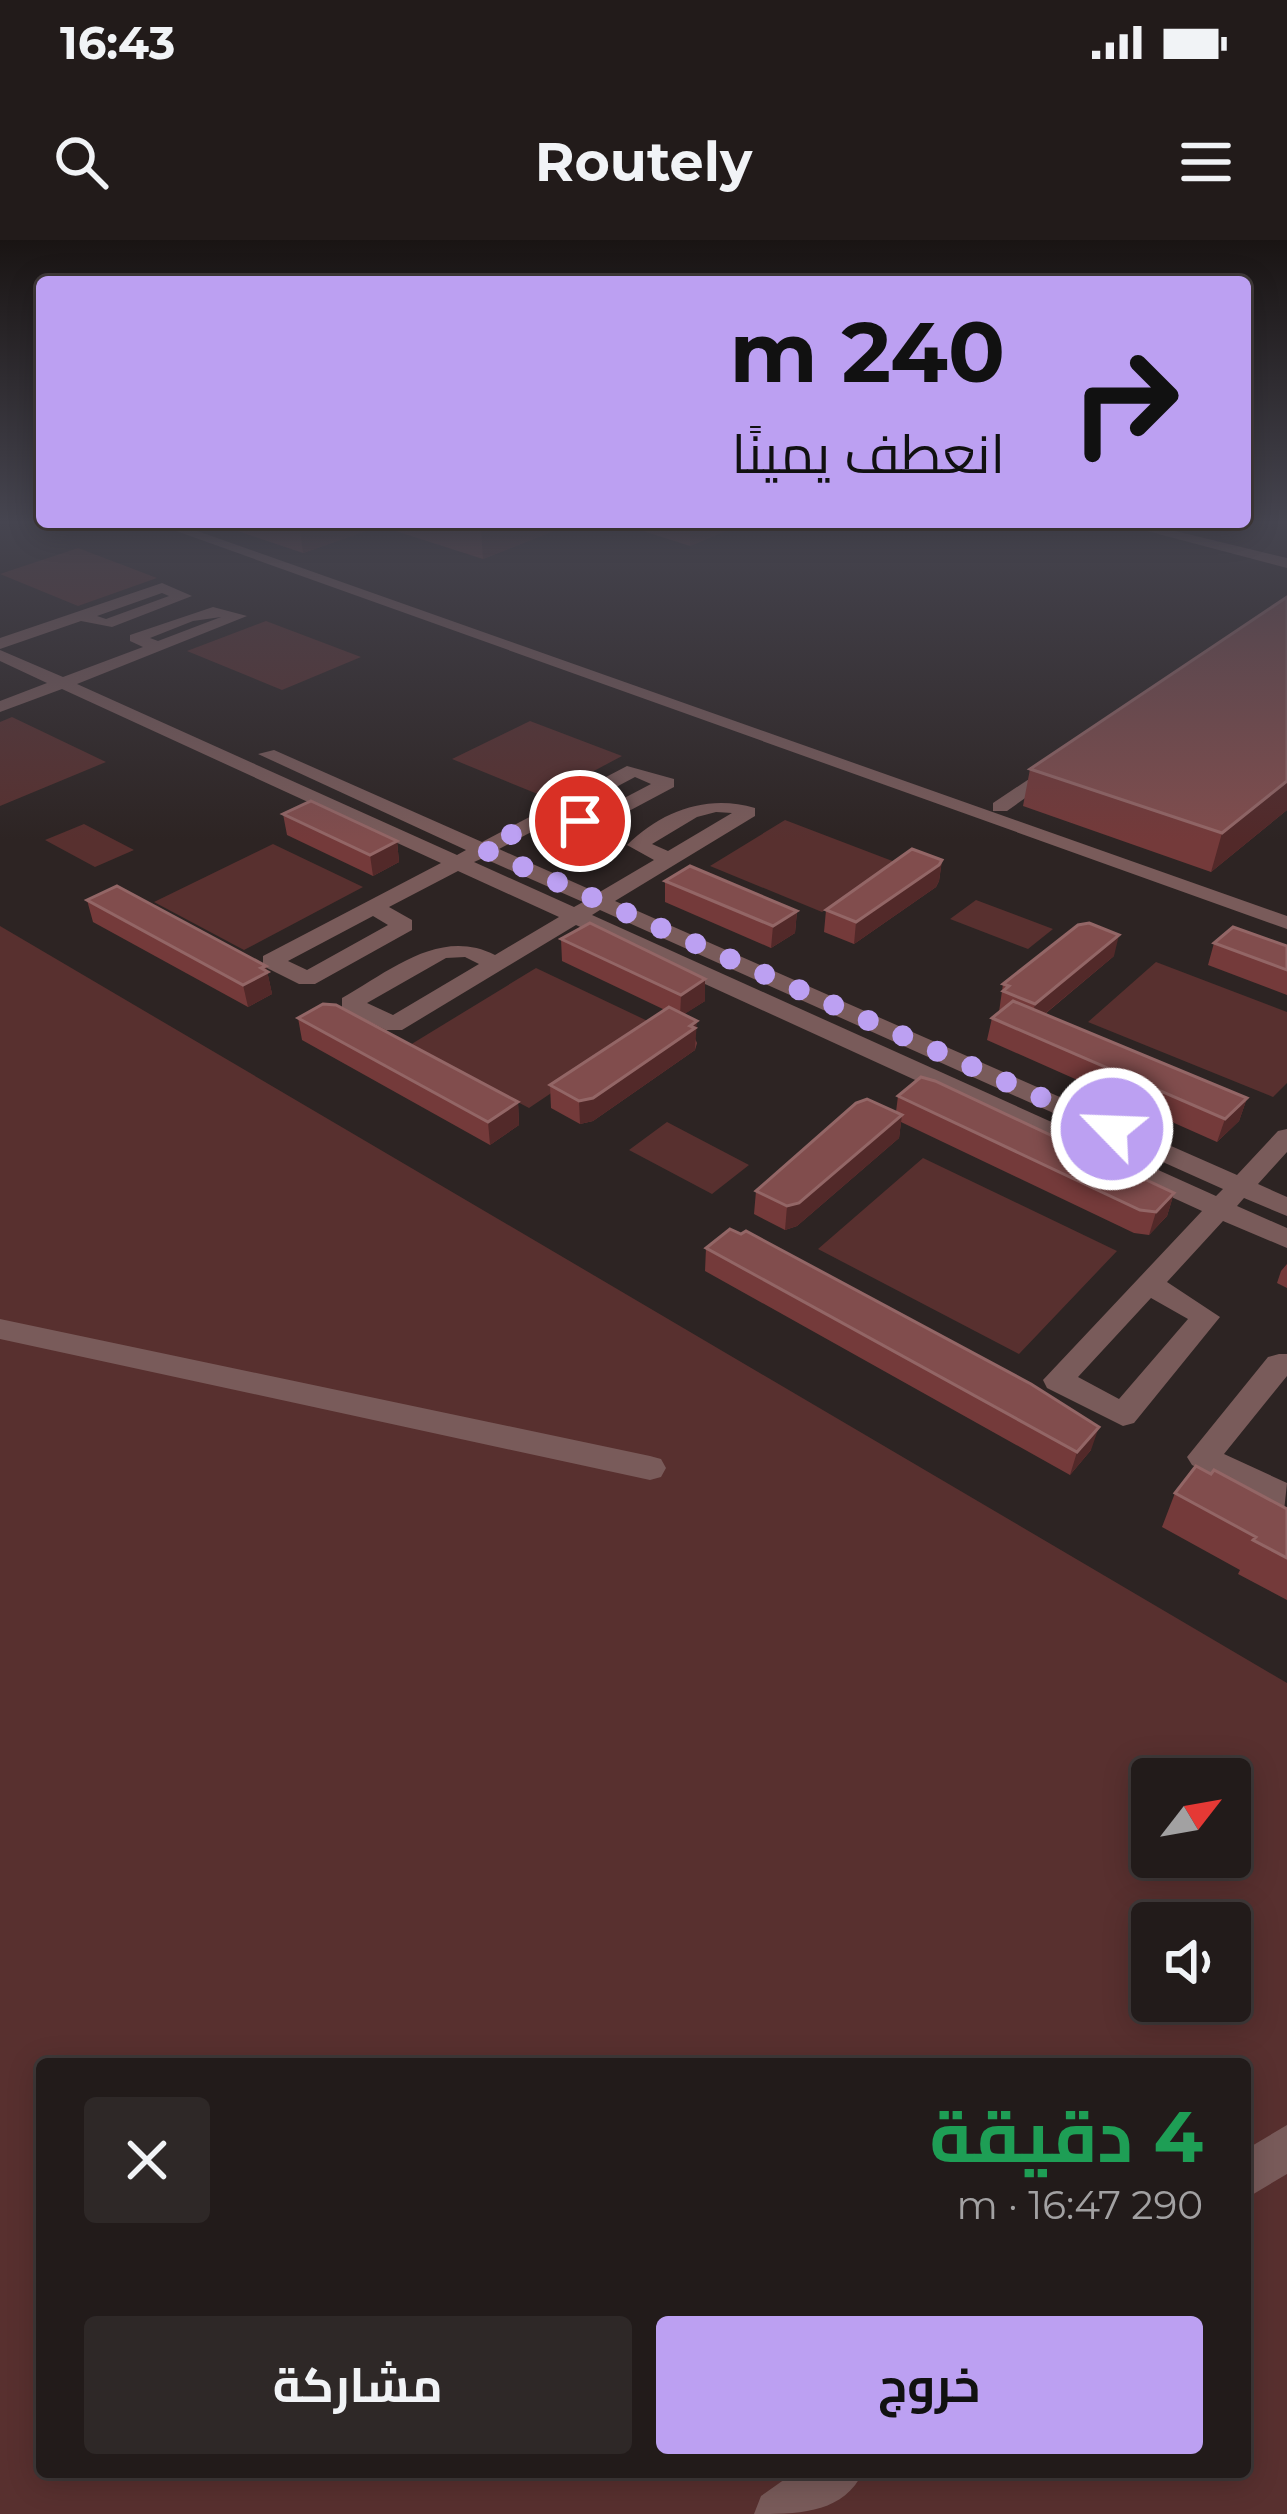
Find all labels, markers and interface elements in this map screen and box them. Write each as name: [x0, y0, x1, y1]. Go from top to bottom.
text: 16:43: [60, 15, 175, 70]
icon: search: [48, 129, 114, 195]
text: Routely: [535, 129, 752, 195]
icon: menu: [1173, 129, 1239, 195]
text: 240 m: [729, 301, 1005, 403]
icon: right: [1047, 324, 1203, 480]
text: انعطف يمينًا: [732, 421, 1005, 487]
pin: [529, 770, 631, 872]
icon: arrive: [547, 788, 613, 854]
position arrow: [1049, 1066, 1175, 1192]
north arrow: [1131, 1758, 1251, 1878]
map controls: [1131, 1758, 1251, 2022]
button: sound: [1131, 1902, 1251, 2022]
text: 4 دقيقة: [929, 2092, 1203, 2180]
button: close: [84, 2097, 210, 2223]
text: 290 m · 16:47: [957, 2181, 1203, 2229]
button: مشاركة: [84, 2316, 632, 2454]
button: خروج: [656, 2316, 1203, 2454]

